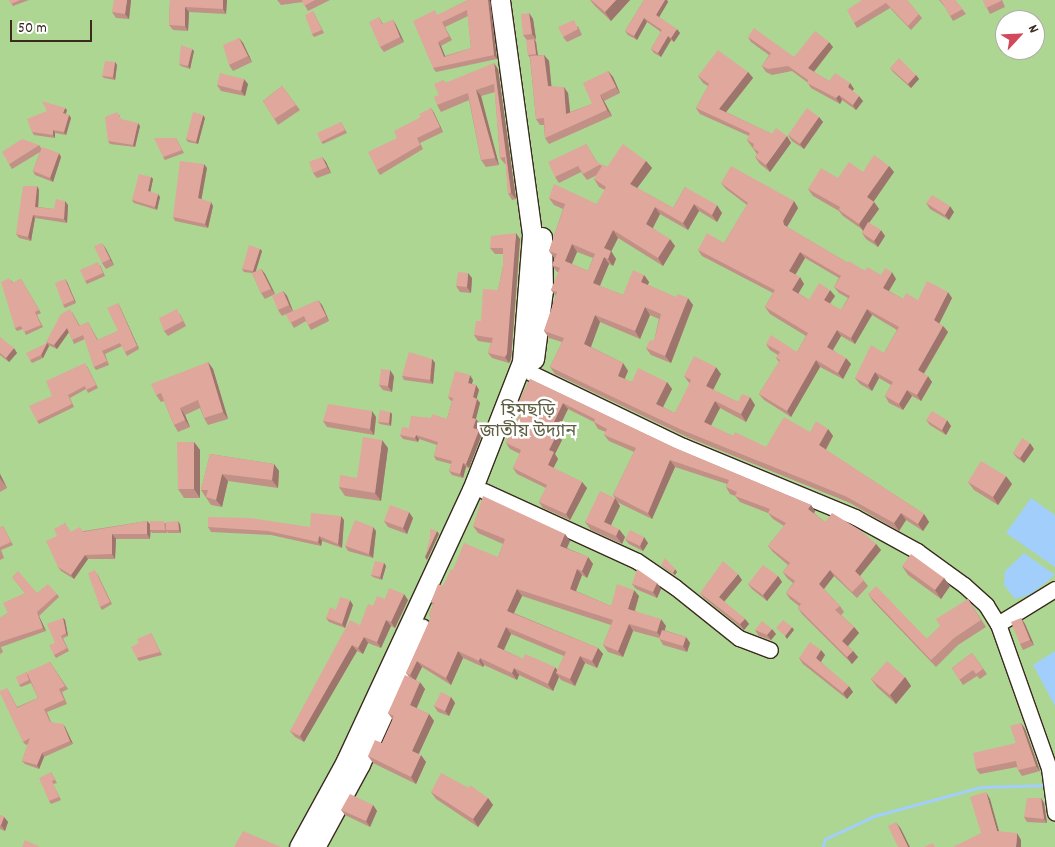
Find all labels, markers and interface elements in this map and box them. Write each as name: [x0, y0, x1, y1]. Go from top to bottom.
scale bar: [12, 10, 95, 42]
north arrow: [995, 10, 1045, 60]
text: 50 m: [18, 18, 47, 40]
text: N: [1022, 22, 1043, 36]
park label: হিমছড়ি জাতীয় উদ্যান: [480, 402, 576, 444]

